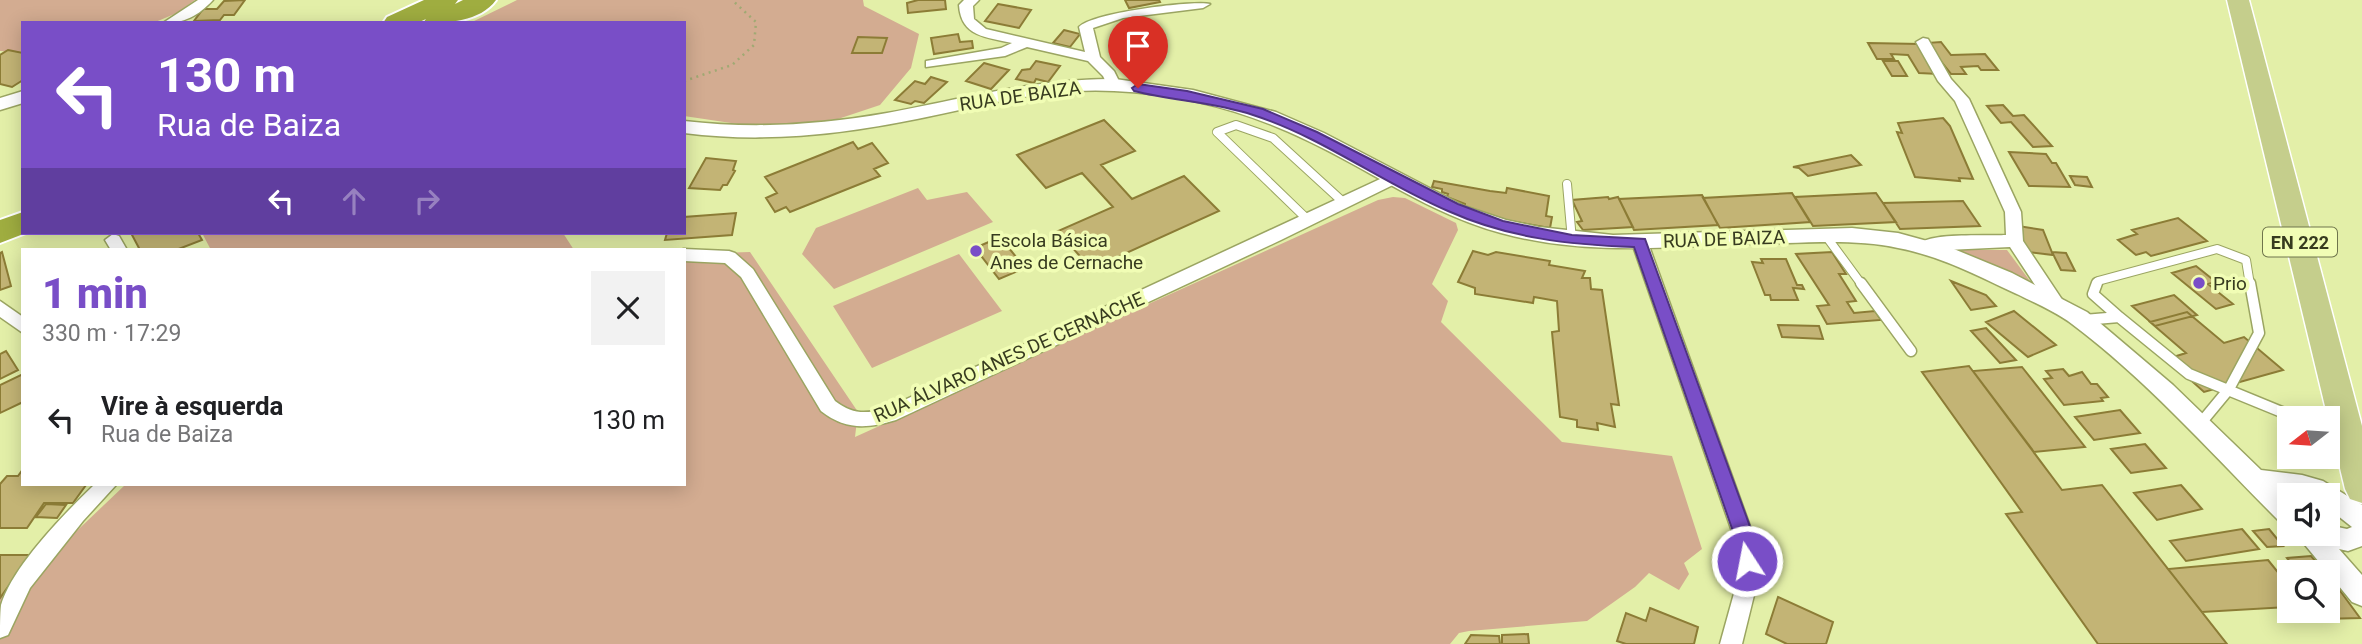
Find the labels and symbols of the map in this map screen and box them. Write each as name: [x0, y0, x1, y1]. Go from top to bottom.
pin: [1108, 16, 1168, 88]
street label: RUA DE BAIZA: [958, 76, 1083, 116]
street label: RUA DE BAIZA: [1663, 225, 1786, 253]
road number: EN 222: [2263, 228, 2337, 256]
place label: Escola Básica Anes de Cernache: [990, 229, 1143, 274]
marker: Escola Básica Anes de Cernache: [968, 243, 984, 259]
place label: Prio: [2213, 272, 2247, 295]
marker: Prio: [2191, 275, 2207, 291]
street label: RUA ÁLVARO ANES DE CERNACHE: [870, 287, 1148, 427]
north arrow: [2277, 406, 2340, 469]
position arrow: [1710, 524, 1784, 598]

